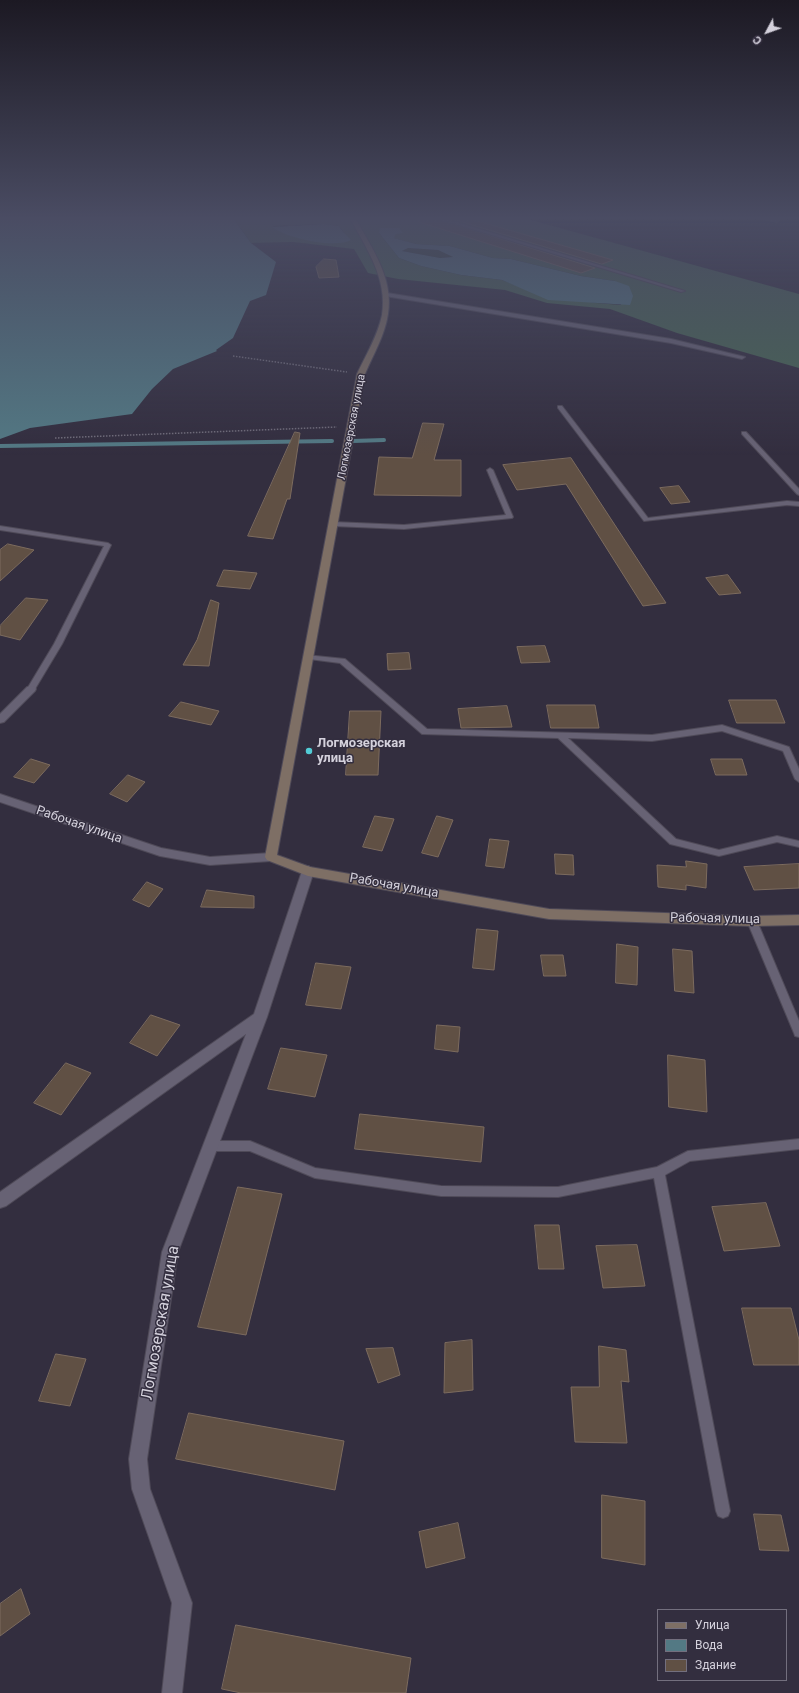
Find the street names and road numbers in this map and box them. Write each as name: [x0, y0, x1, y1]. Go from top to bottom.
street label: Логмозерская улица: [335, 373, 369, 481]
street label: Рабочая улица: [34, 803, 124, 847]
street label: Рабочая улица: [348, 871, 440, 901]
street label: Рабочая улица: [670, 910, 760, 928]
street label: Логмозерская улица: [138, 1244, 184, 1402]

